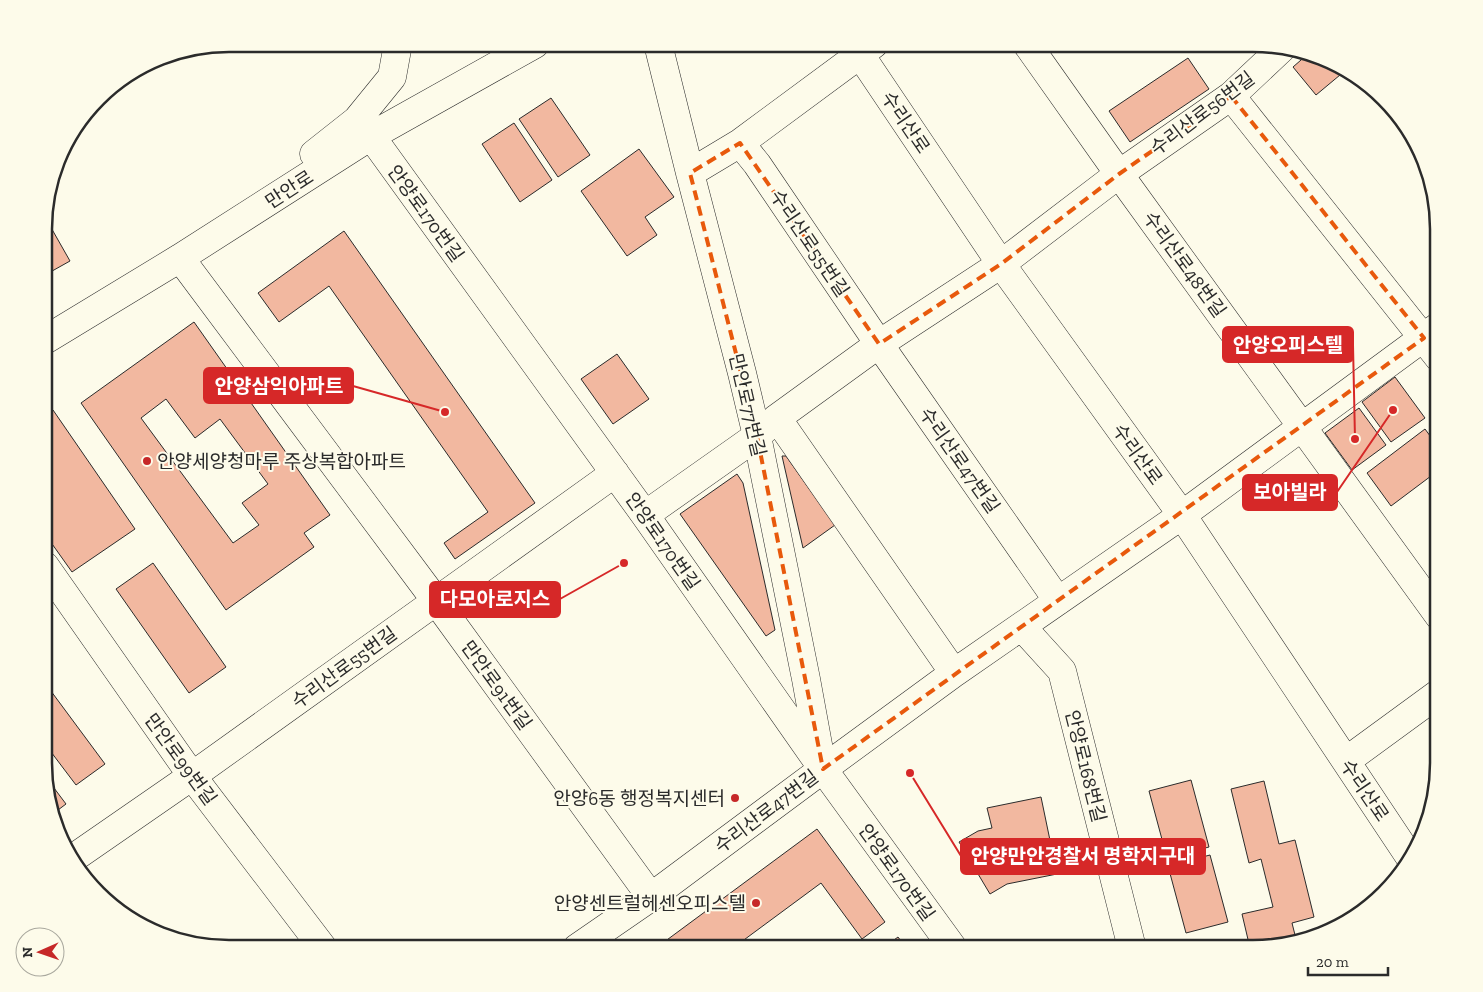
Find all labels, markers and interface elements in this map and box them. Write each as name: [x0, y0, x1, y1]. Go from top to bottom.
street label: 수리산로56번길: [1146, 67, 1259, 160]
street label: 수리산로: [877, 87, 935, 158]
street label: 안양로170번길: [383, 160, 468, 266]
street label: 만안로: [261, 165, 318, 213]
street label: 수리산로55번길: [765, 185, 854, 301]
street label: 수리산로48번길: [1138, 207, 1231, 322]
callout: 안양오피스텔: [1223, 327, 1353, 362]
text: 안양오피스텔: [1233, 333, 1343, 357]
street label: 만안로77번길: [724, 351, 771, 459]
callout: 안양삼익아파트: [204, 368, 353, 403]
text: 안양삼익아파트: [215, 374, 343, 398]
street label: 수리산로47번길: [915, 403, 1005, 518]
street label: 수리산로: [1108, 419, 1167, 489]
place label: 안양세양청마루 주상복합아파트: [157, 450, 406, 473]
marker: 안양세양청마루 주상복합아파트: [141, 455, 153, 467]
callout: 보아빌라: [1243, 475, 1337, 510]
text: 보아빌라: [1253, 480, 1327, 504]
street label: 안양로170번길: [620, 488, 705, 595]
callout: 다모아로지스: [430, 582, 560, 617]
text: 다모아로지스: [440, 587, 550, 611]
street label: 수리산로55번길: [287, 622, 401, 713]
street label: 만안로91번길: [456, 636, 537, 734]
street label: 안양로168번길: [1060, 708, 1111, 825]
street label: 만안로99번길: [140, 709, 222, 810]
street label: 수리산로: [1336, 755, 1394, 826]
street label: 수리산로47번길: [710, 765, 823, 858]
place label: 안양6동 행정복지센터: [553, 787, 725, 810]
marker: 안양6동 행정복지센터: [729, 792, 741, 804]
street label: 안양로170번길: [854, 819, 939, 925]
callout: 안양만안경찰서 명학지구대: [961, 839, 1205, 874]
text: 안양만안경찰서 명학지구대: [971, 844, 1195, 868]
place label: 안양센트럴헤센오피스텔: [554, 892, 746, 915]
marker: 안양센트럴헤센오피스텔: [750, 897, 762, 909]
north arrow: [15, 927, 65, 977]
scale bar: [1308, 944, 1388, 976]
text: N: [19, 946, 36, 958]
text: 20 m: [1316, 953, 1349, 971]

